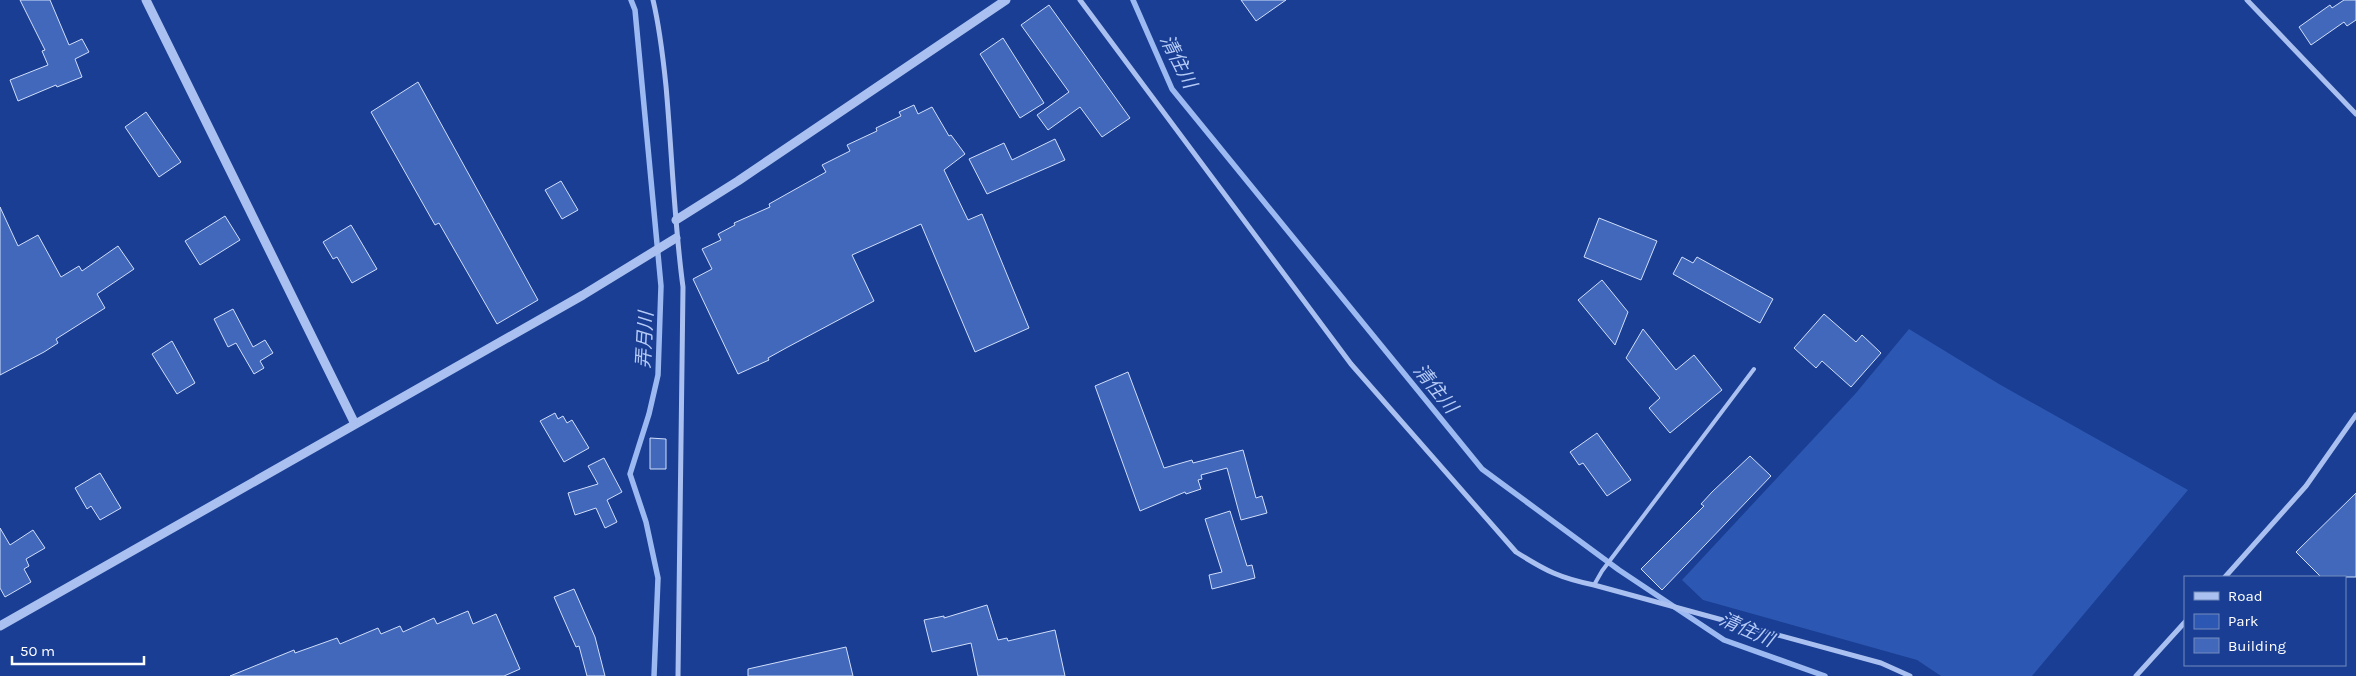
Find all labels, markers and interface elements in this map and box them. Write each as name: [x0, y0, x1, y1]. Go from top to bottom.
water label: 清住川: [1155, 31, 1202, 94]
water label: 弄月川: [633, 309, 658, 369]
water label: 清住川: [1409, 360, 1463, 419]
legend: [2184, 576, 2346, 666]
text: Road: [2228, 587, 2263, 605]
water label: 清住川: [1716, 608, 1779, 652]
text: Park: [2228, 612, 2258, 630]
scale bar: [12, 634, 145, 666]
text: Building: [2228, 637, 2286, 655]
text: 50 m: [20, 642, 55, 660]

